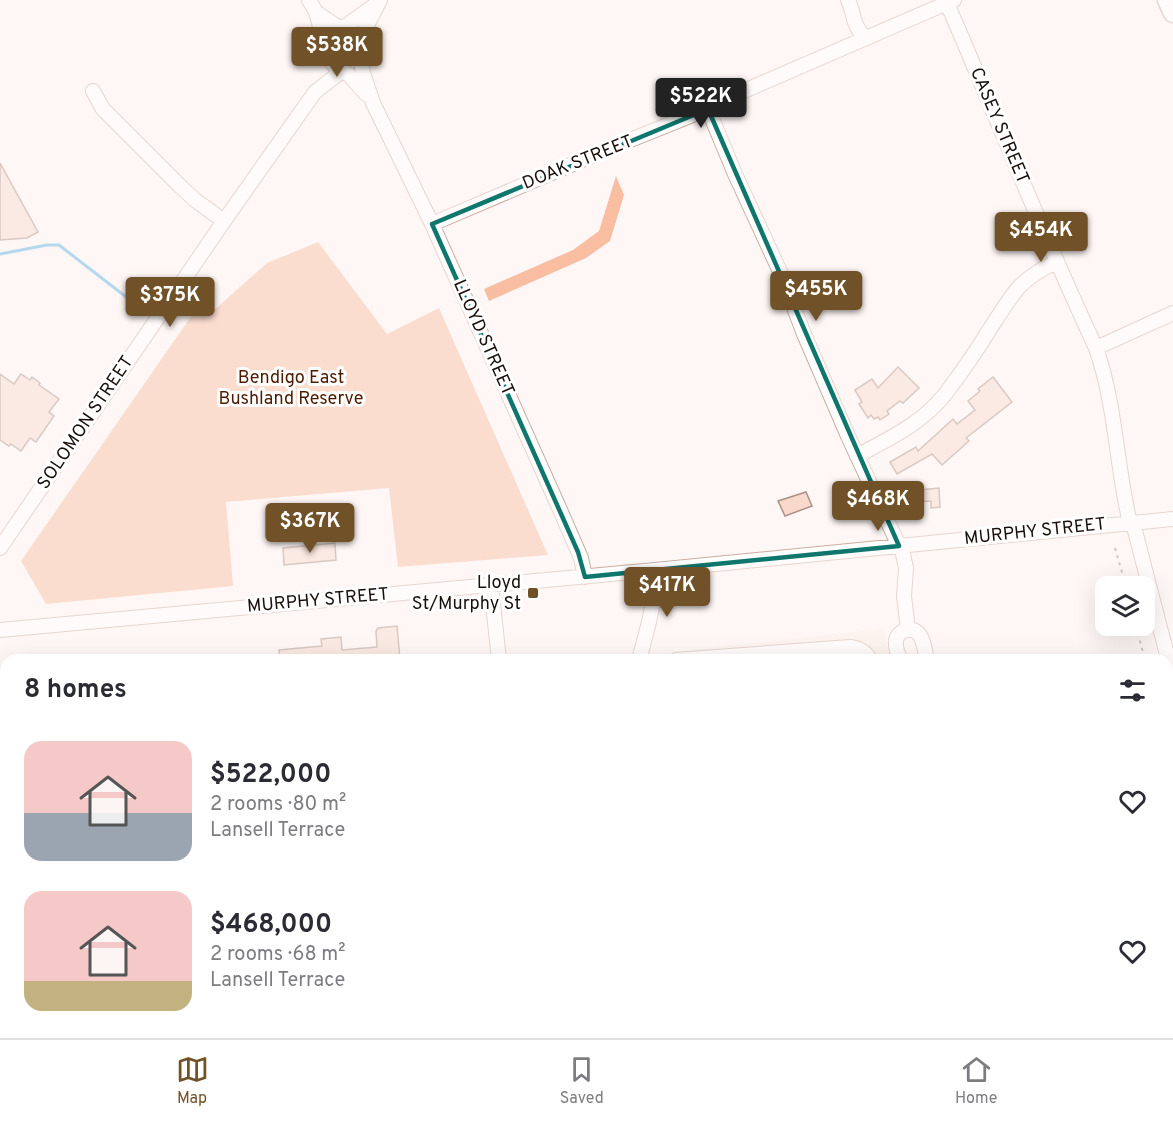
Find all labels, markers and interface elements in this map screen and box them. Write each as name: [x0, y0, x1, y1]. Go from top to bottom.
pin: $538K: [295, 27, 379, 78]
text: $538K: [306, 33, 368, 59]
street label: CASEY STREET: [964, 64, 1034, 188]
pin: $522K: [659, 78, 743, 129]
text: $522K: [670, 84, 732, 110]
street label: DOAK STREET: [519, 130, 637, 196]
pin: $454K: [999, 212, 1083, 263]
text: $454K: [1009, 218, 1073, 244]
pin: $455K: [774, 271, 858, 322]
street label: LLOYD STREET: [447, 276, 519, 400]
pin: $375K: [128, 277, 212, 328]
text: $455K: [784, 277, 848, 303]
text: $375K: [140, 283, 200, 309]
street label: SOLOMON STREET: [33, 352, 139, 494]
park label: Bendigo East Bushland Reserve: [219, 367, 363, 411]
pin: $468K: [836, 481, 920, 532]
text: $468K: [846, 487, 910, 513]
pin: $367K: [268, 503, 352, 554]
text: $367K: [279, 509, 341, 535]
street label: MURPHY STREET: [963, 513, 1107, 551]
pin: $417K: [625, 567, 709, 618]
place label: Lloyd St/Murphy St: [412, 572, 521, 616]
text: $417K: [638, 573, 696, 599]
map controls: [1095, 576, 1155, 636]
button: layers: [1095, 576, 1155, 636]
street label: MURPHY STREET: [246, 583, 390, 619]
marker: Lloyd St/Murphy St: [526, 586, 540, 600]
text: 8 homes: [24, 674, 127, 707]
icon: filters: [1116, 674, 1149, 707]
text: $522,000: [210, 759, 331, 792]
icon: home: [72, 765, 144, 837]
icon: heart: [1116, 785, 1149, 818]
text: 2 rooms · 80 m²: [210, 792, 346, 818]
text: Lansell Terrace: [210, 818, 345, 844]
text: $468,000: [210, 909, 332, 942]
icon: home: [72, 915, 144, 987]
icon: heart: [1116, 935, 1149, 968]
text: 2 rooms · 68 m²: [210, 942, 346, 968]
text: Lansell Terrace: [210, 968, 345, 994]
tab: Map: [176, 1053, 209, 1109]
tab: Saved: [560, 1053, 604, 1109]
tab: Home: [955, 1053, 997, 1109]

